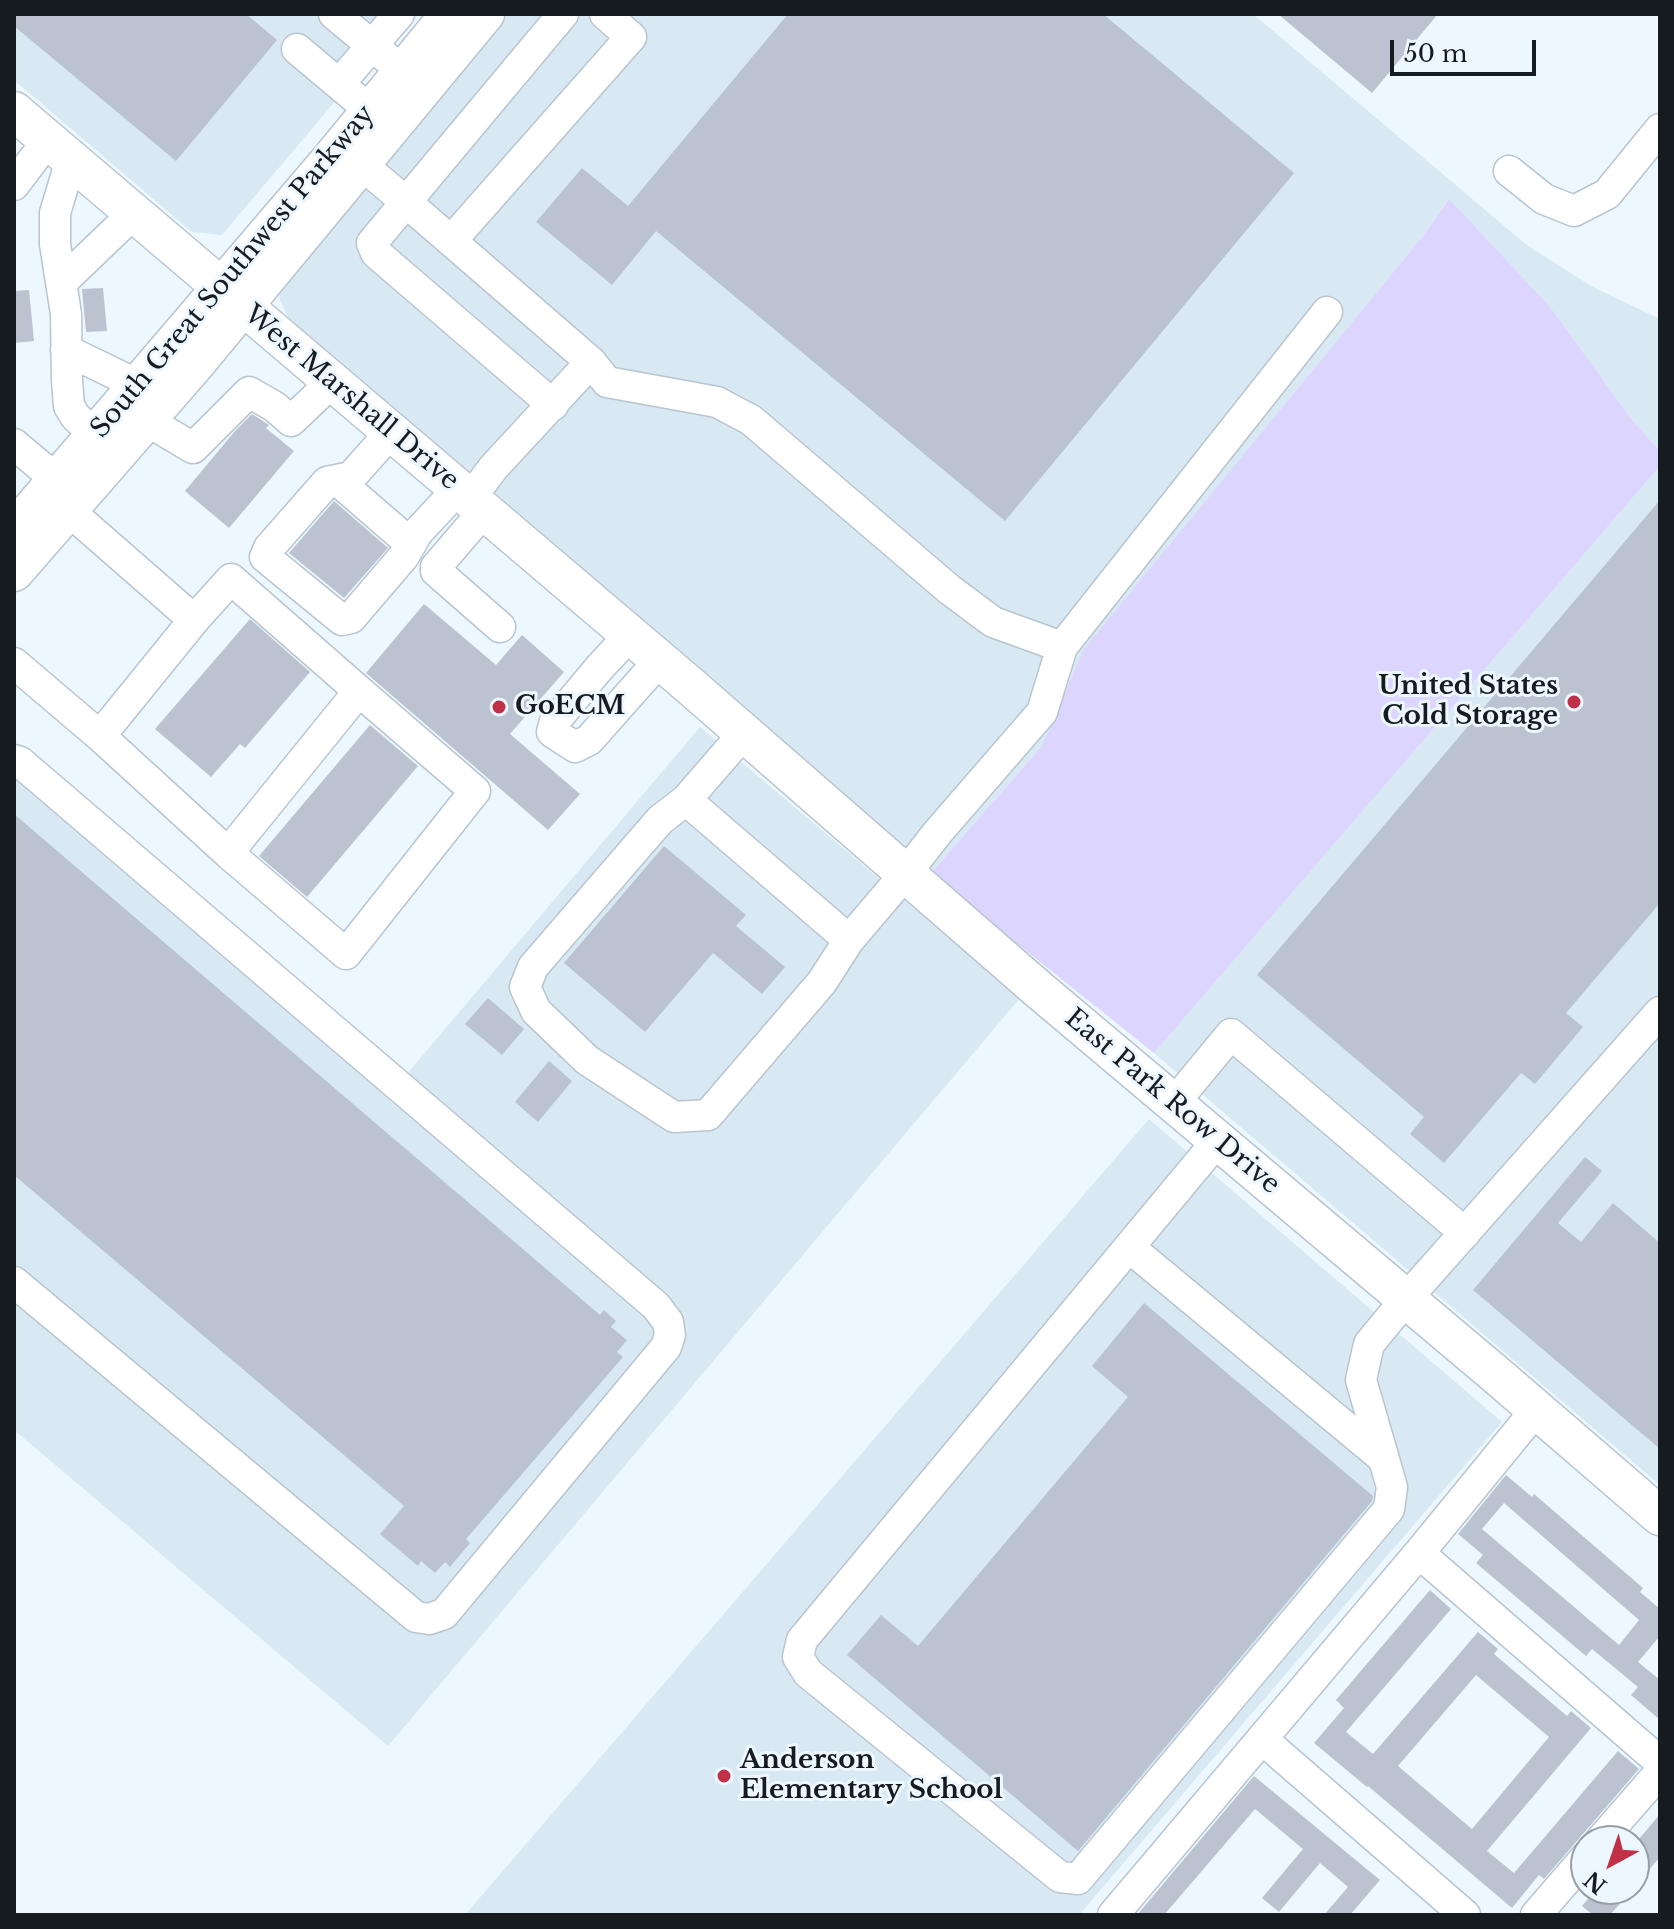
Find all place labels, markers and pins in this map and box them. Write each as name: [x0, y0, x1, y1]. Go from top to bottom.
place label: United States Cold Storage: [1378, 671, 1558, 732]
place label: GoECM: [515, 691, 625, 723]
marker: United States Cold Storage: [1565, 693, 1583, 711]
marker: GoECM: [490, 698, 508, 716]
place label: Anderson Elementary School: [740, 1745, 1003, 1806]
marker: Anderson Elementary School: [715, 1767, 733, 1785]

